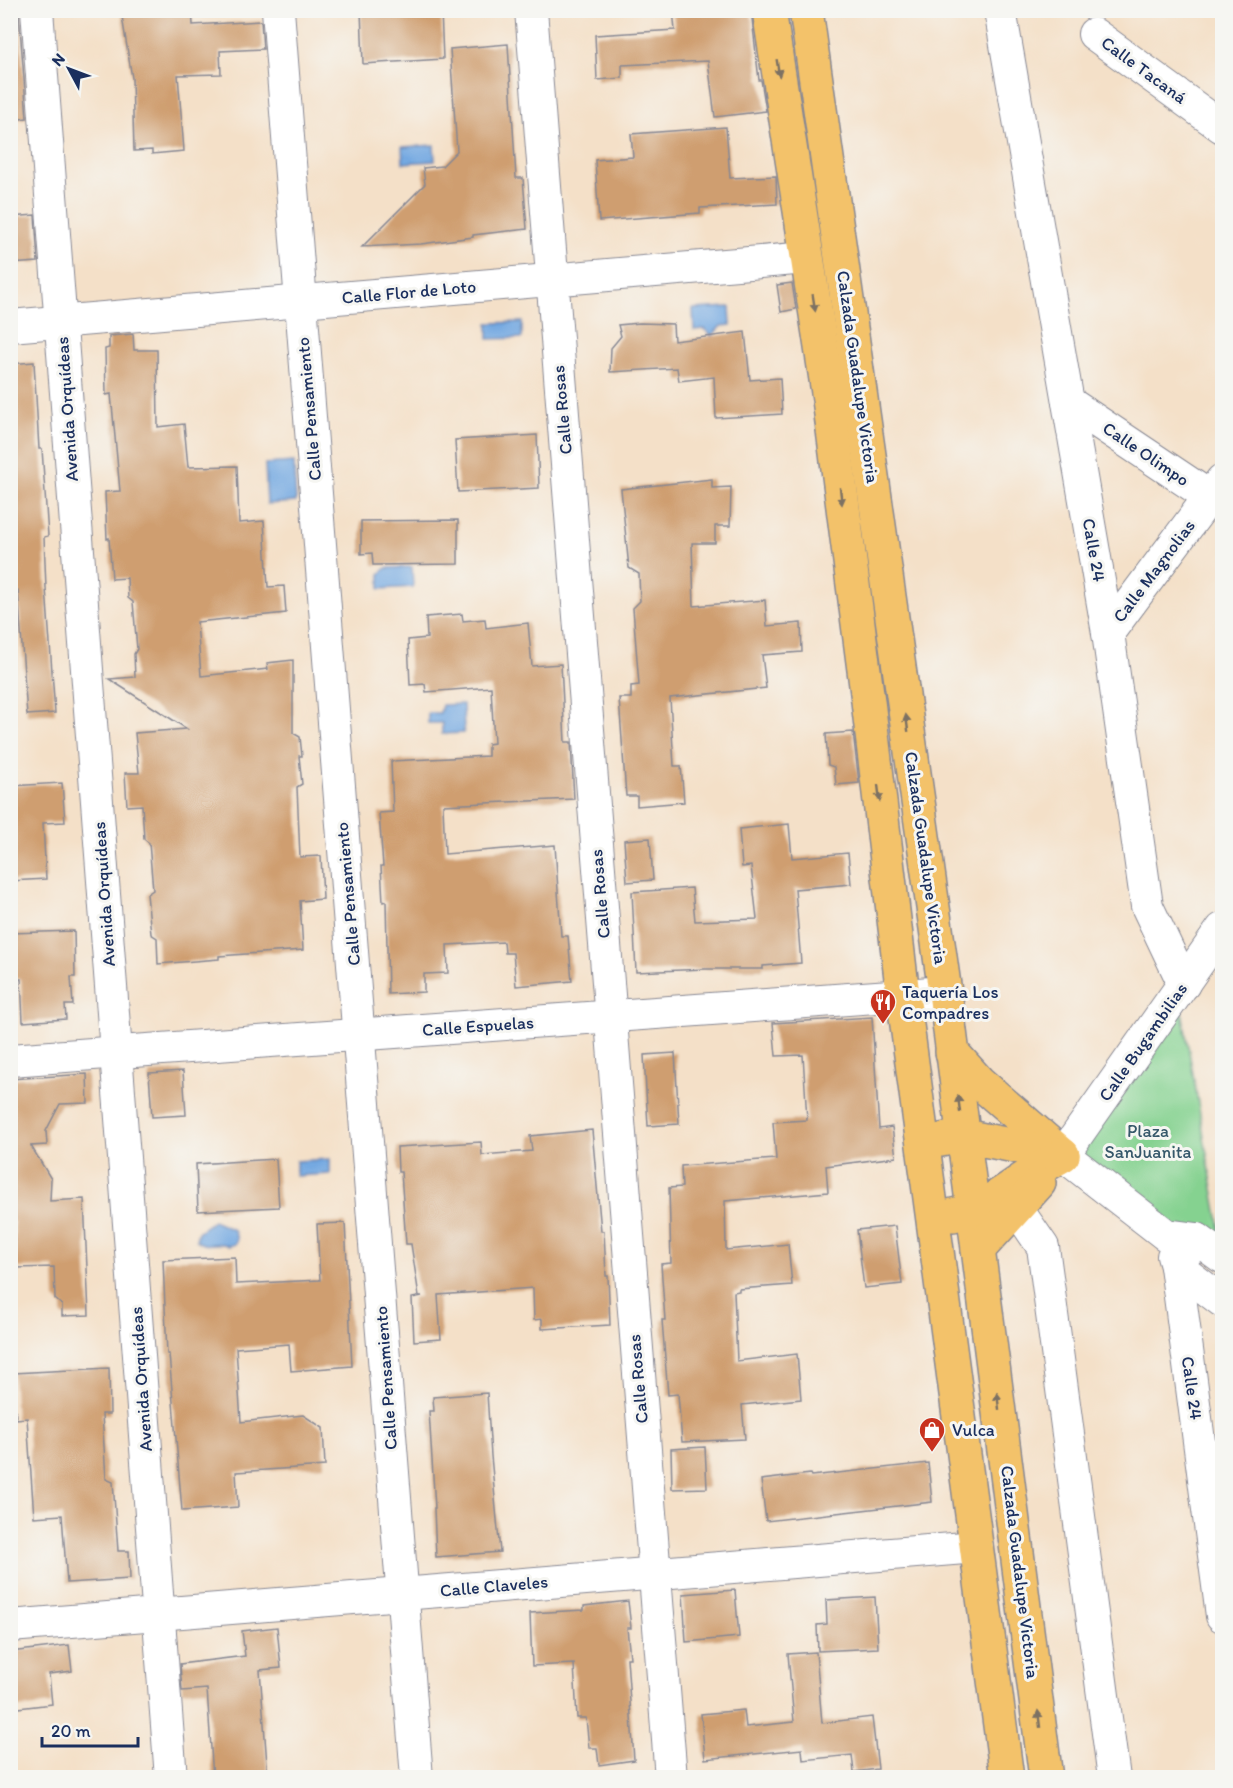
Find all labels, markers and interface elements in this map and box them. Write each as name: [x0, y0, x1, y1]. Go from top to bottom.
street label: Calle Tacaná: [1097, 32, 1192, 109]
north arrow: [39, 39, 99, 99]
text: N: [47, 49, 69, 70]
one-way arrow: [774, 59, 783, 78]
street label: Calzada Guadalupe Victoria: [832, 269, 884, 485]
street label: Calle Flor de Loto: [341, 275, 477, 309]
one-way arrow: [810, 293, 819, 312]
street label: Avenida Orquídeas: [51, 336, 83, 482]
street label: Calle Pensamiento: [292, 336, 326, 482]
street label: Calle Rosas: [547, 364, 577, 456]
street label: Calle Olimpo: [1099, 417, 1193, 491]
one-way arrow: [837, 486, 846, 505]
street label: Calle Magnolias: [1108, 515, 1200, 627]
street label: Calle 24: [1078, 517, 1110, 584]
one-way arrow: [902, 714, 911, 733]
street label: Calzada Guadalupe Victoria: [900, 750, 952, 966]
one-way arrow: [874, 784, 884, 803]
street label: Avenida Orquídeas: [88, 821, 120, 967]
street label: Calle Pensamiento: [331, 821, 365, 967]
street label: Calle Rosas: [585, 848, 615, 940]
street label: Calle Bugambilias: [1094, 978, 1192, 1106]
place label: Taquería Los Compadres: [902, 981, 999, 1024]
restaurant icon: Taquería Los Compadres: [868, 987, 898, 1025]
street label: Calle Espuelas: [421, 1011, 535, 1041]
one-way arrow: [954, 1094, 963, 1113]
park label: Plaza SanJuanita: [1105, 1120, 1192, 1163]
street label: Calle Pensamiento: [370, 1305, 402, 1451]
street label: Avenida Orquídeas: [125, 1306, 157, 1452]
street label: Calle Rosas: [623, 1333, 653, 1425]
street label: Calle 24: [1177, 1355, 1207, 1421]
one-way arrow: [993, 1392, 1002, 1411]
shop icon: Vulca: [917, 1415, 947, 1453]
place label: Vulca: [952, 1419, 995, 1441]
street label: Calzada Guadalupe Victoria: [996, 1464, 1044, 1680]
street label: Calle Claveles: [439, 1570, 549, 1602]
scale bar: [42, 1710, 138, 1748]
one-way arrow: [1034, 1710, 1044, 1729]
text: 20 m: [51, 1720, 91, 1742]

